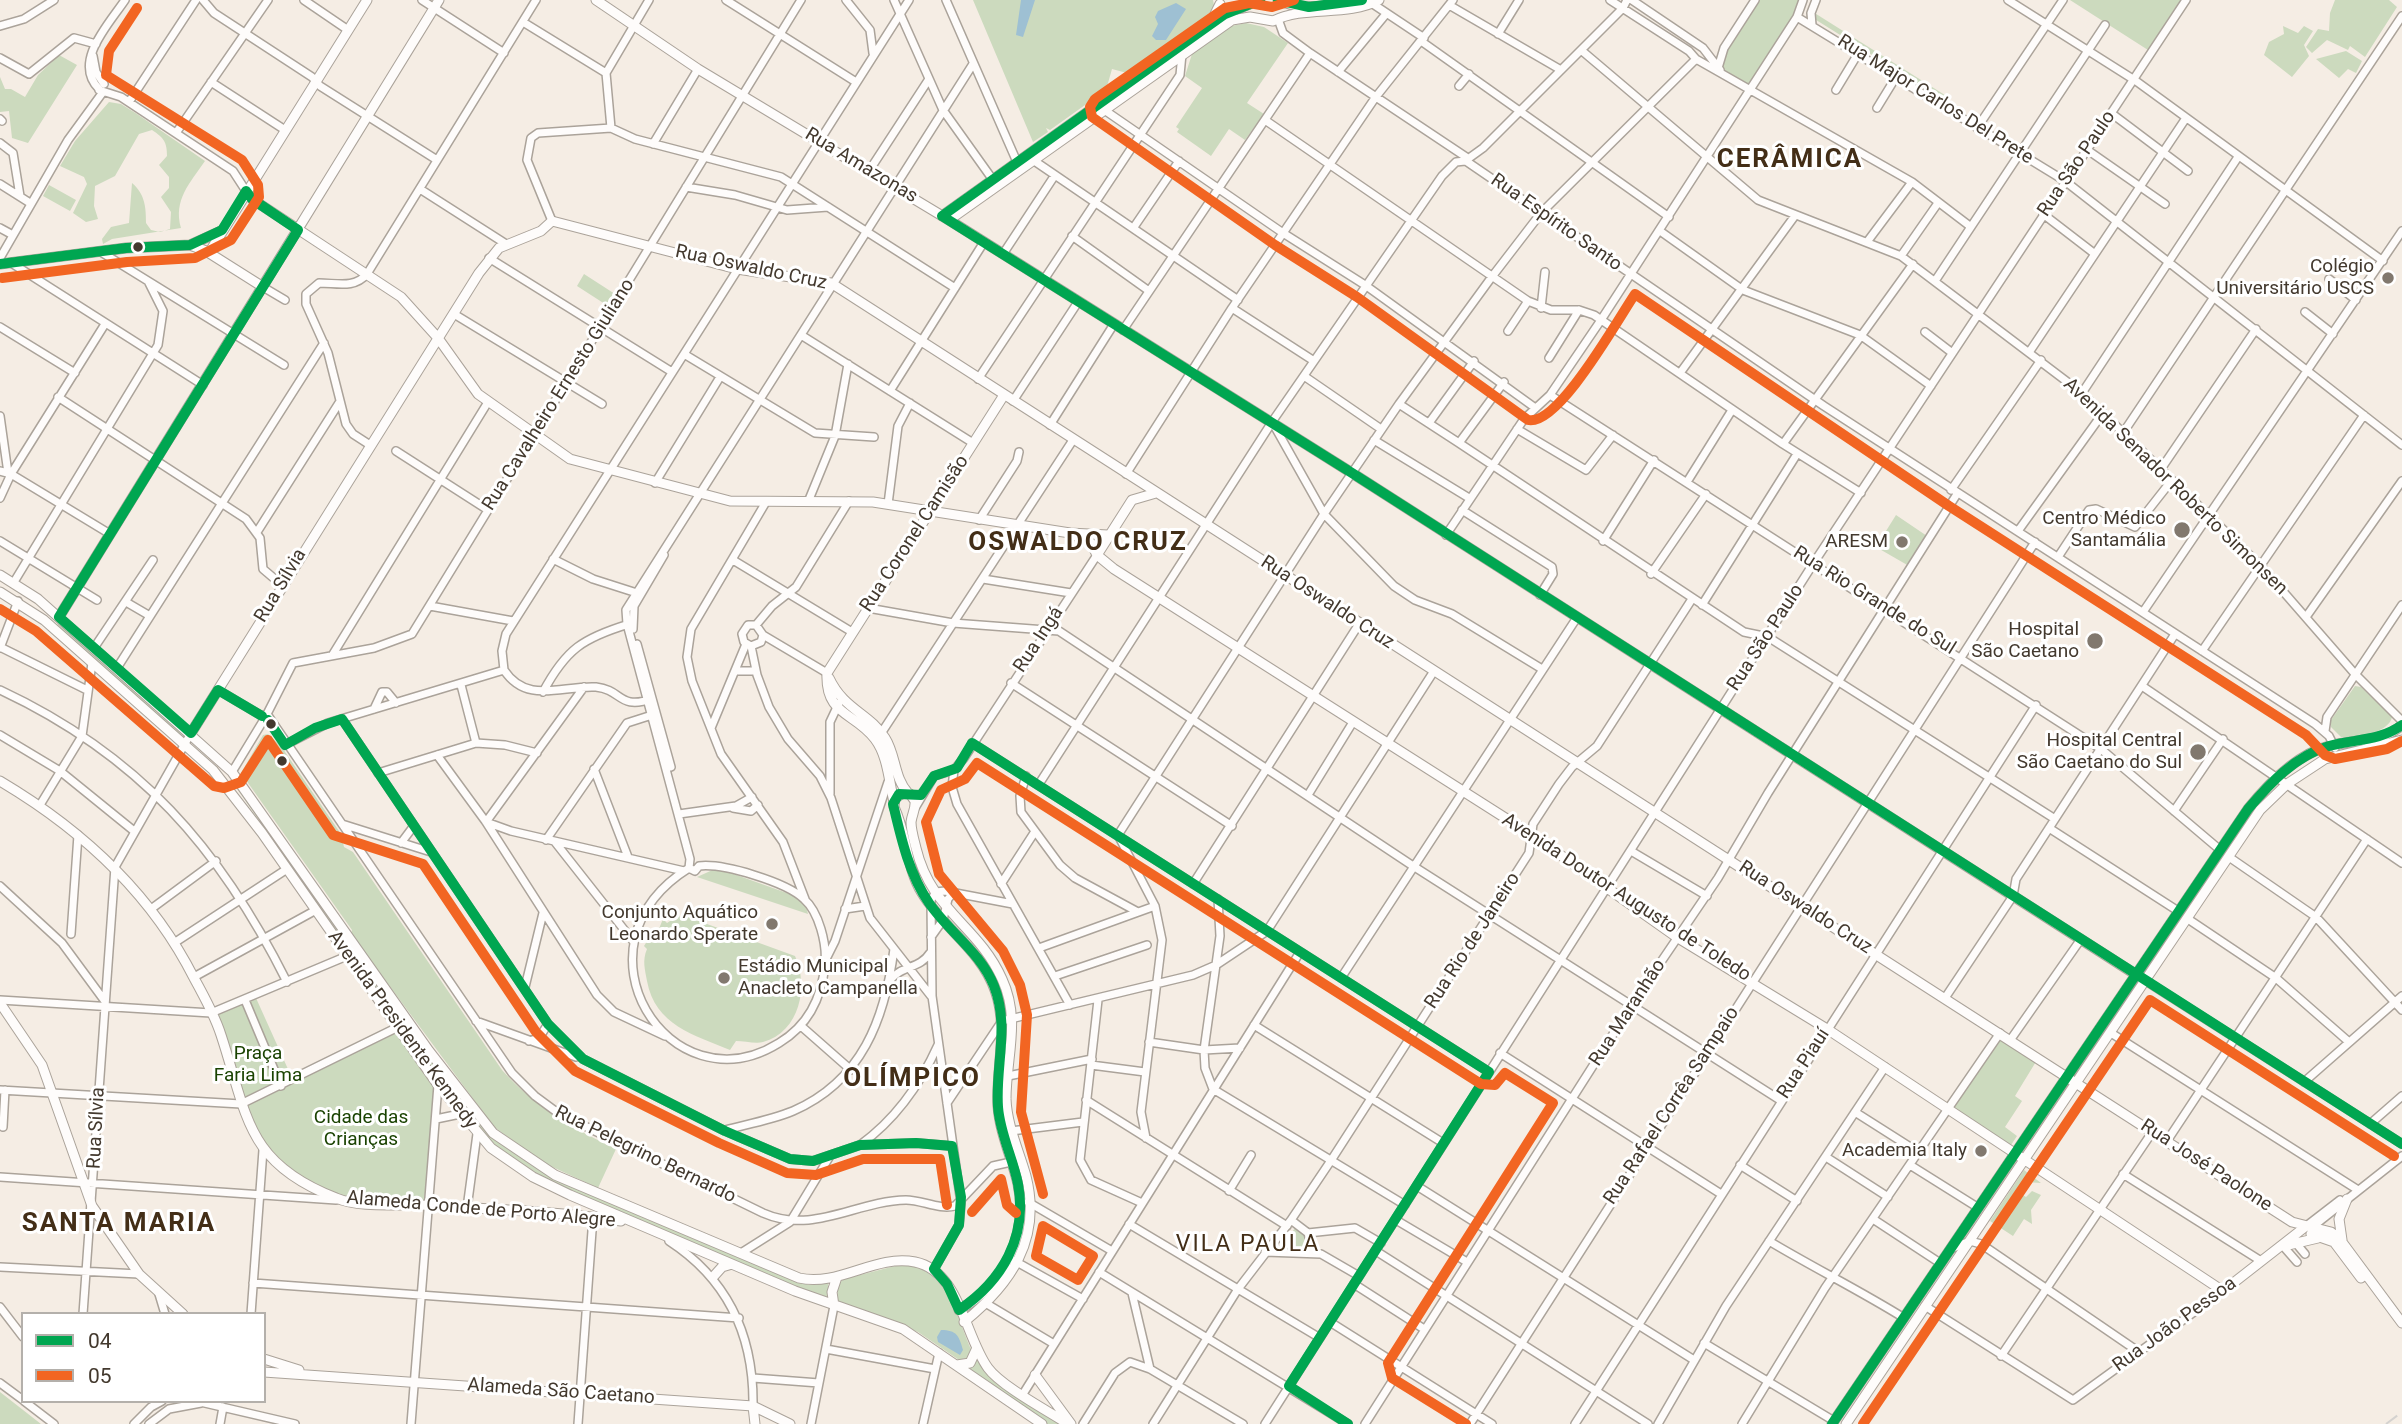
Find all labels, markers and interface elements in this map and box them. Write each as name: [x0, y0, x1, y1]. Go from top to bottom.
street label: Rua Major Carlos Del Prete: [1833, 30, 2037, 170]
street label: Rua São Paulo: [2033, 107, 2121, 221]
street label: Rua Amazonas: [801, 123, 921, 209]
district label: CERÂMICA: [1718, 144, 1862, 176]
street label: Rua Espírito Santo: [1486, 169, 1626, 277]
unlabelled marker: [131, 240, 145, 254]
street label: Rua Oswaldo Cruz: [673, 241, 829, 295]
place label: Colégio Universitário USCS: [2216, 256, 2374, 300]
marker: Colégio Universitário USCS: [2380, 270, 2396, 286]
street label: Rua Cavalheiro Ernesto Giuliano: [478, 275, 640, 515]
street label: Avenida Senador Roberto Simonsen: [2058, 374, 2292, 600]
street label: Rua Coronel Camisão: [856, 451, 974, 617]
place label: Centro Médico Santamália: [2042, 508, 2166, 552]
marker: Centro Médico Santamália: [2172, 520, 2192, 540]
district label: OSWALDO CRUZ: [970, 527, 1186, 559]
place label: ARESM: [1825, 531, 1888, 553]
marker: ARESM: [1894, 534, 1910, 550]
street label: Rua Rio Grande do Sul: [1789, 542, 1959, 660]
street label: Rua Sílvia: [250, 545, 312, 627]
street label: Rua Oswaldo Cruz: [1256, 551, 1398, 655]
street label: Rua São Paulo: [1723, 580, 1809, 696]
street label: Rua Ingá: [1009, 603, 1069, 677]
place label: Hospital São Caetano: [1971, 619, 2079, 663]
marker: Hospital São Caetano: [2085, 631, 2105, 651]
unlabelled marker: [264, 717, 278, 731]
place label: Hospital Central São Caetano do Sul: [2017, 730, 2182, 774]
marker: Hospital Central São Caetano do Sul: [2188, 742, 2208, 762]
unlabelled marker: [275, 754, 289, 768]
street label: Avenida Doutor Augusto de Toledo: [1497, 809, 1755, 987]
street label: Rua Oswaldo Cruz: [1734, 856, 1876, 960]
street label: Rua Rio de Janeiro: [1420, 869, 1526, 1013]
place label: Conjunto Aquático Leonardo Sperate: [602, 902, 758, 946]
marker: Conjunto Aquático Leonardo Sperate: [764, 916, 780, 932]
street label: Avenida Presidente Kennedy: [322, 926, 482, 1134]
street label: Rua Maranhão: [1585, 955, 1671, 1071]
place label: Estádio Municipal Anacleto Campanella: [738, 956, 918, 1000]
marker: Estádio Municipal Anacleto Campanella: [716, 970, 732, 986]
street label: Rua Rafael Corrêa Sampaio: [1599, 1003, 1745, 1209]
street label: Rua Piauí: [1773, 1025, 1835, 1103]
park label: Praça Faria Lima: [214, 1043, 302, 1087]
district label: OLÍMPICO: [844, 1063, 980, 1095]
street label: Rua Sílvia: [83, 1086, 111, 1170]
street label: Rua Pelegrino Bernardo: [551, 1101, 739, 1209]
park label: Cidade das Crianças: [314, 1107, 408, 1151]
street label: Rua José Paolone: [2136, 1115, 2276, 1217]
place label: Academia Italy: [1842, 1140, 1967, 1162]
marker: Academia Italy: [1973, 1143, 1989, 1159]
street label: Alameda Conde de Porto Alegre: [346, 1187, 616, 1233]
district label: SANTA MARIA: [23, 1208, 215, 1240]
district label: VILA PAULA: [1177, 1231, 1319, 1259]
street label: Rua João Pessoa: [2109, 1273, 2241, 1377]
legend: [21, 1312, 266, 1403]
text: 04: [88, 1329, 112, 1353]
text: 05: [88, 1364, 112, 1388]
street label: Alameda São Caetano: [467, 1374, 655, 1410]

